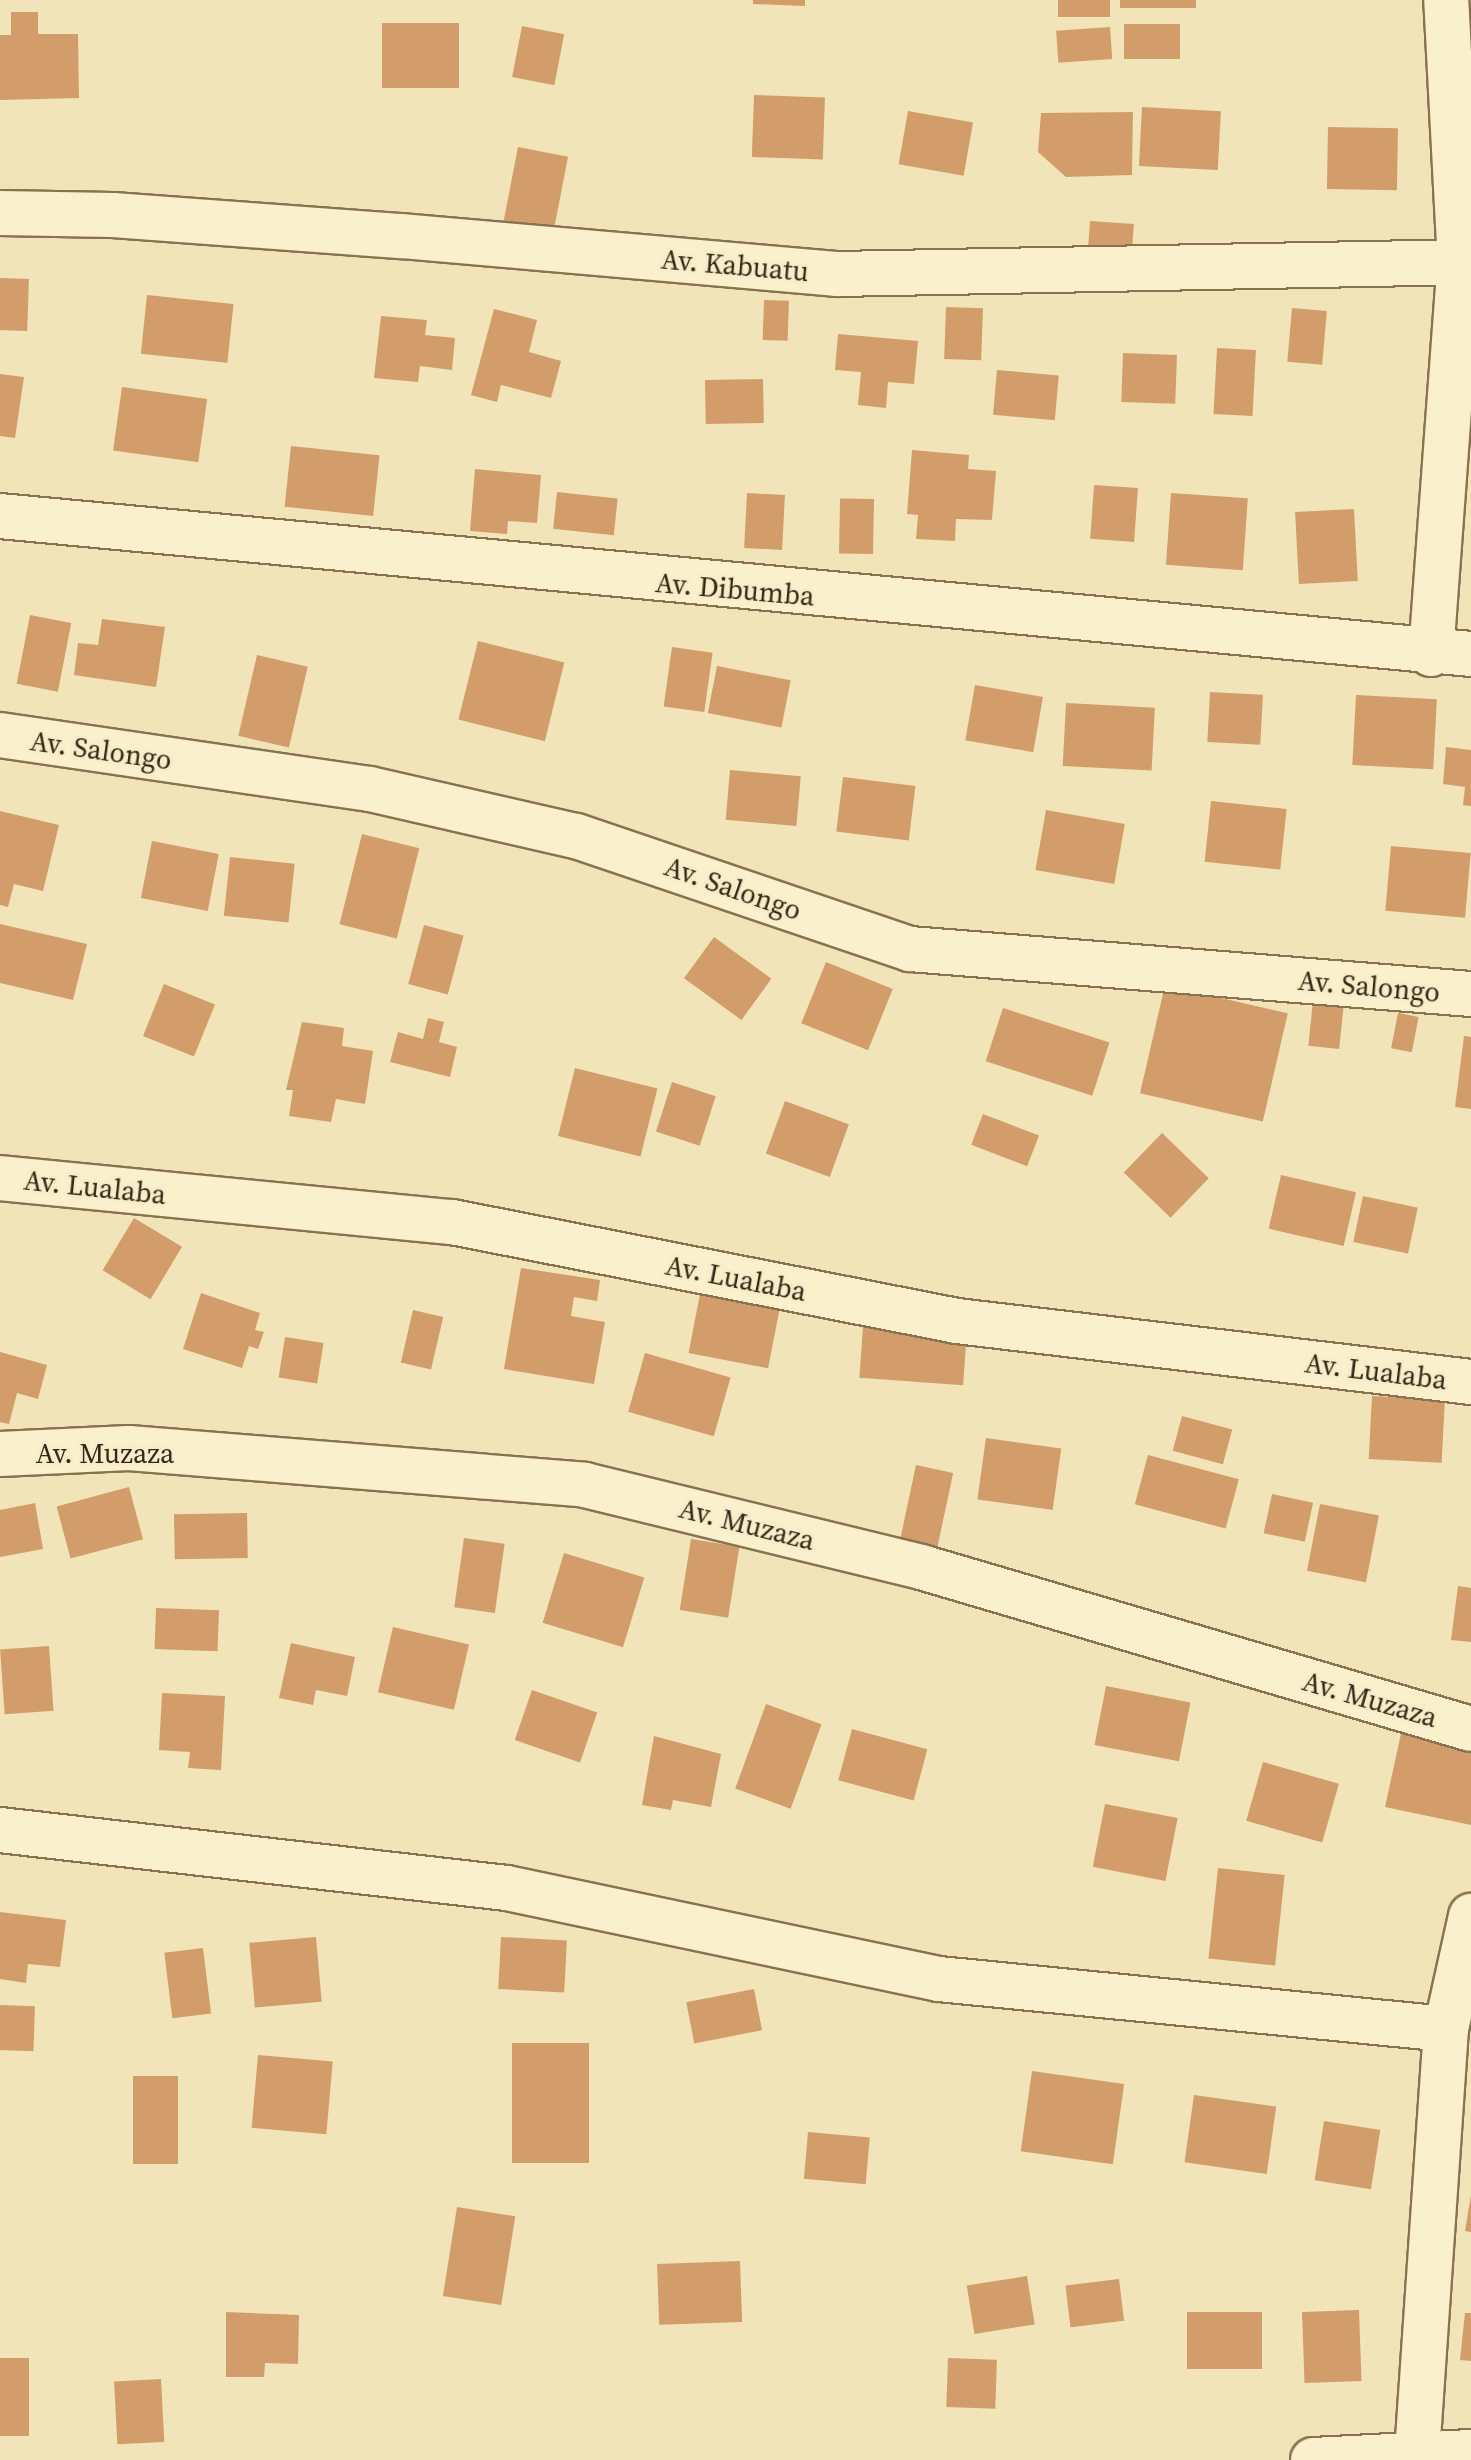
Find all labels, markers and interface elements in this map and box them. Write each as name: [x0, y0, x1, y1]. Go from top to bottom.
street label: Av. Kabuatu: [660, 242, 810, 288]
street label: Av. Dibumba: [654, 565, 816, 613]
street label: Av. Salongo: [28, 723, 174, 777]
street label: Av. Salongo: [660, 849, 806, 927]
street label: Av. Salongo: [1297, 963, 1441, 1009]
street label: Av. Lualaba: [22, 1163, 168, 1211]
street label: Av. Lualaba: [663, 1248, 809, 1308]
street label: Av. Lualaba: [1303, 1346, 1449, 1396]
street label: Av. Muzaza: [36, 1436, 174, 1470]
street label: Av. Muzaza: [676, 1491, 818, 1557]
street label: Av. Muzaza: [1299, 1664, 1441, 1734]

